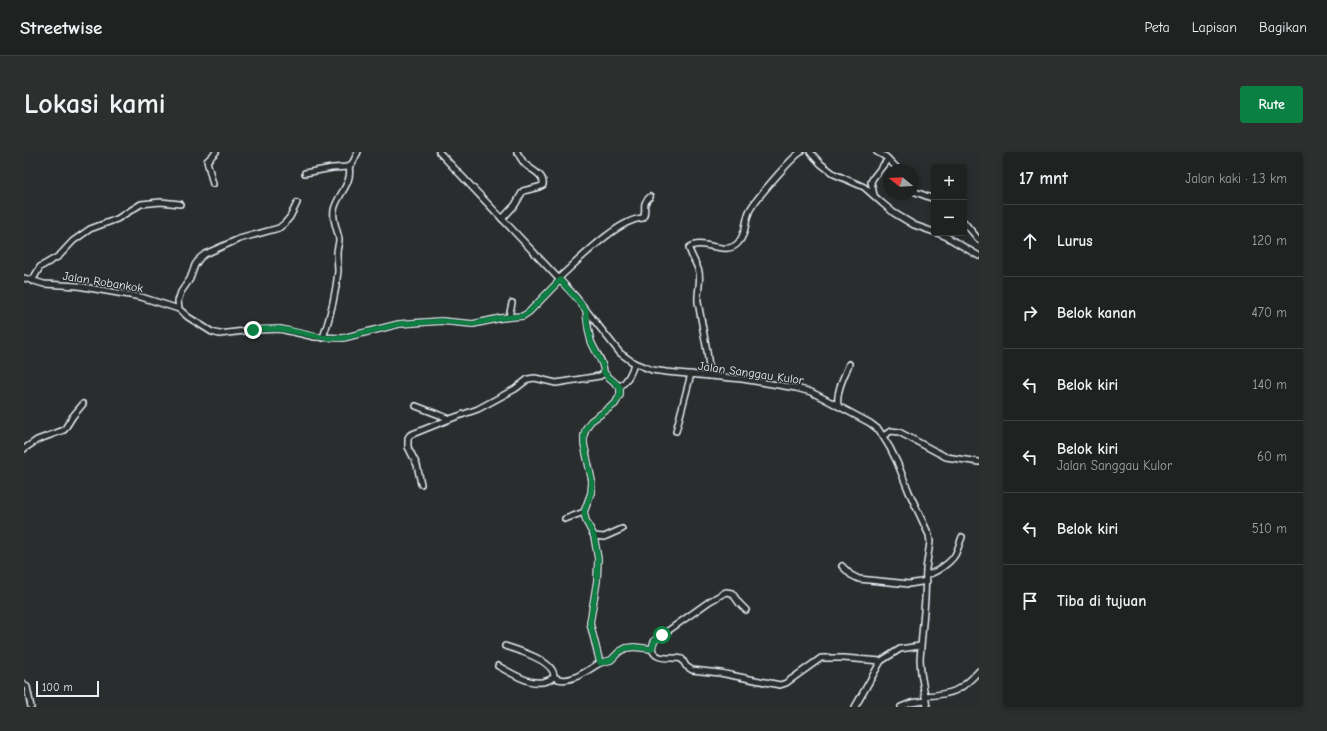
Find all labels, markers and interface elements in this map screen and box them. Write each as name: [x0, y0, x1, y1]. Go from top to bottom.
text: Streetwise: [20, 17, 102, 39]
text: Peta: [1145, 19, 1170, 36]
text: Lapisan: [1192, 19, 1237, 36]
text: Bagikan: [1259, 19, 1307, 36]
button: Rute: [1240, 86, 1303, 123]
text: Lokasi kami: [24, 88, 166, 120]
north arrow: [883, 164, 919, 200]
map controls: [931, 164, 967, 236]
button: +: [931, 164, 967, 200]
text: 17 mnt: [1019, 169, 1068, 188]
text: Jalan kaki · 1.3 km: [1185, 171, 1287, 186]
button: −: [931, 200, 967, 236]
icon: ahead: [1019, 230, 1041, 252]
text: Lurus: [1057, 232, 1093, 250]
text: 120 m: [1252, 233, 1287, 248]
street label: Jalan Robankok: [62, 269, 145, 295]
icon: right: [1019, 302, 1041, 324]
text: Belok kanan: [1057, 304, 1136, 322]
text: 470 m: [1252, 305, 1287, 320]
route end: [244, 321, 262, 339]
street label: Jalan Sanggau Kulor: [697, 359, 805, 387]
icon: left: [1019, 374, 1041, 396]
text: Belok kiri: [1057, 376, 1118, 394]
text: 140 m: [1253, 377, 1287, 392]
text: Belok kiri: [1057, 440, 1118, 458]
icon: left: [1019, 446, 1041, 468]
text: 60 m: [1257, 449, 1287, 464]
text: Jalan Sanggau Kulor: [1057, 458, 1172, 473]
icon: left: [1019, 518, 1041, 540]
text: Belok kiri: [1057, 520, 1118, 538]
text: 510 m: [1252, 521, 1287, 536]
icon: arrive: [1019, 590, 1041, 612]
text: Tiba di tujuan: [1057, 592, 1146, 610]
route start: [653, 626, 671, 644]
scale bar: [36, 679, 99, 698]
text: 100 m: [42, 681, 73, 694]

